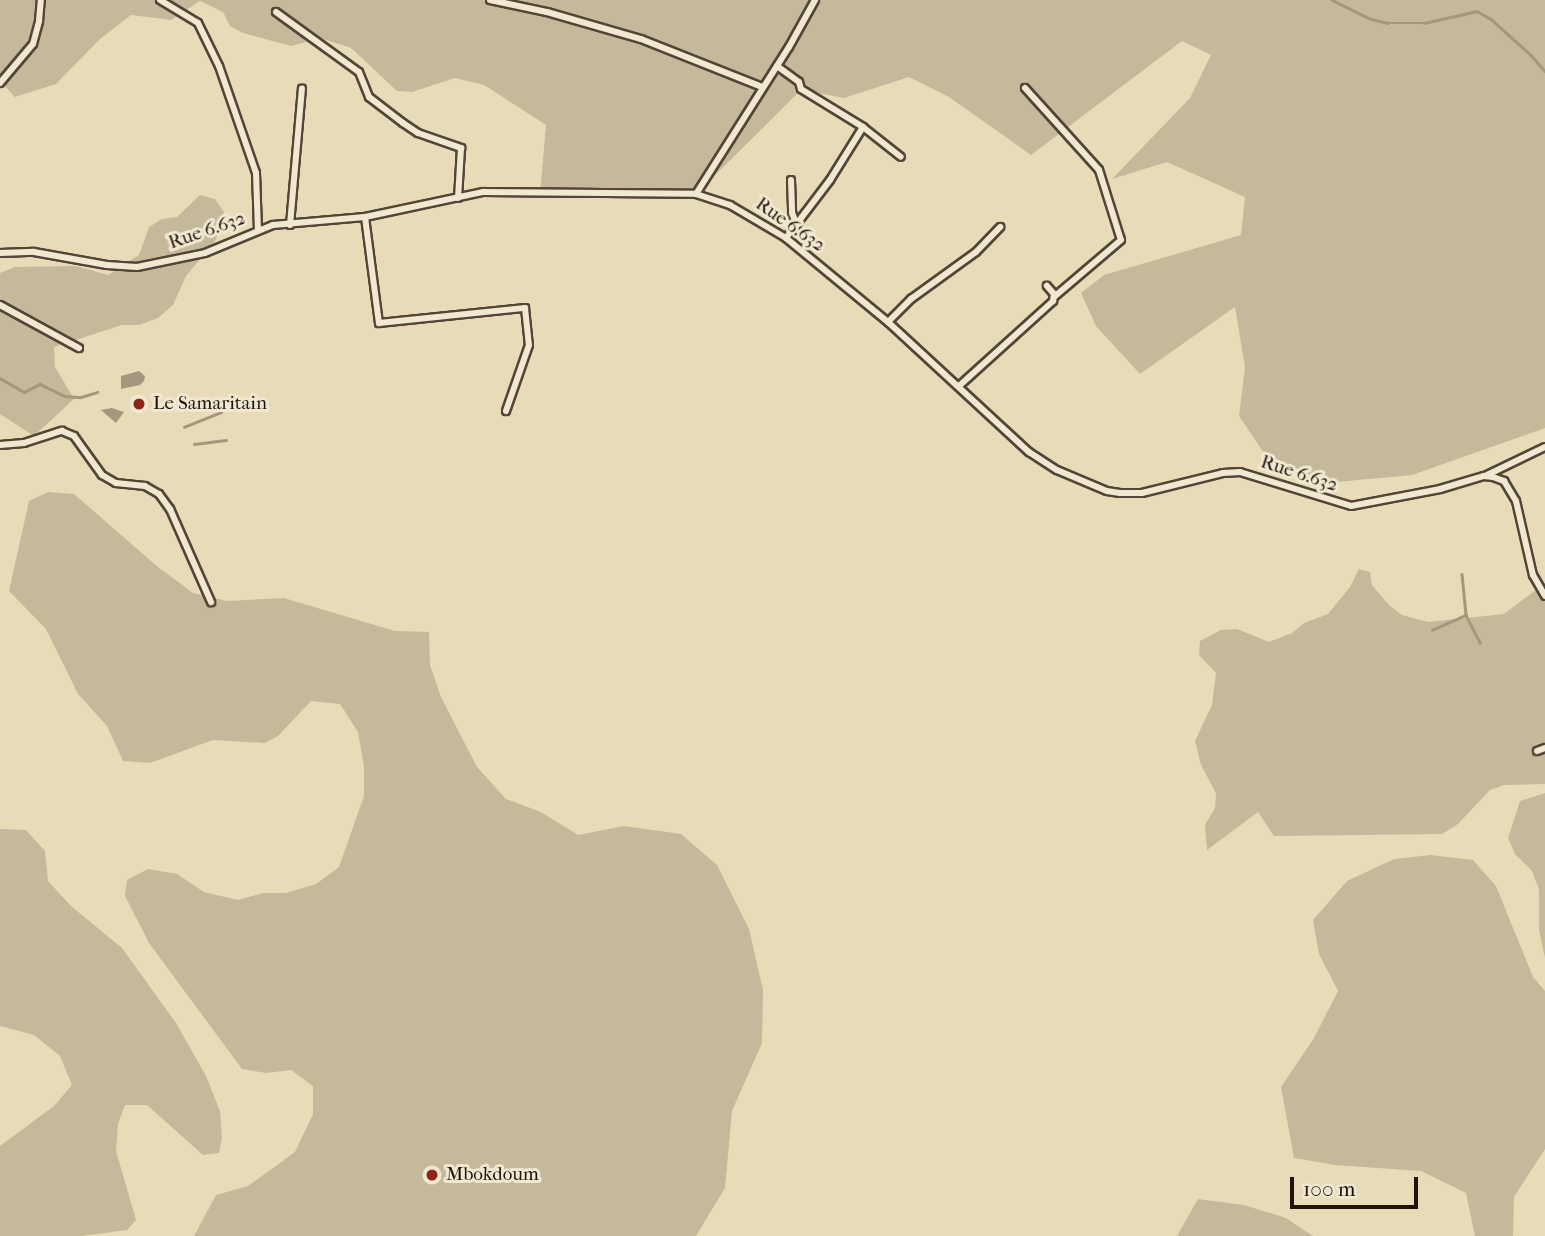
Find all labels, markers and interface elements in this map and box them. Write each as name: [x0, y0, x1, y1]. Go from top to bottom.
street label: Rue 6.632: [751, 193, 829, 257]
street label: Rue 6.632: [166, 207, 248, 255]
place label: Le Samaritain: [153, 393, 267, 415]
marker: Le Samaritain: [131, 396, 147, 412]
street label: Rue 6.632: [1258, 451, 1340, 497]
scale bar: [1293, 1162, 1421, 1206]
place label: Mbokdoum: [446, 1164, 539, 1186]
marker: Mbokdoum: [424, 1167, 440, 1183]
text: 100 m: [1303, 1177, 1356, 1201]

